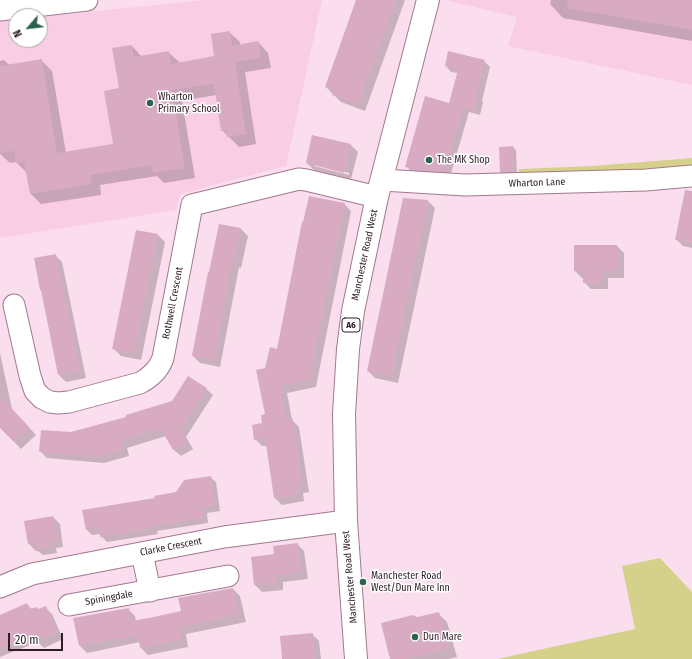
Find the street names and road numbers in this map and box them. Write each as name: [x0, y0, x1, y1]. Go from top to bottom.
street label: Wharton Lane: [508, 176, 566, 190]
street label: Manchester Road West: [349, 208, 381, 302]
street label: Rothwell Crescent: [160, 266, 186, 340]
road number: A6: [342, 318, 360, 332]
street label: Manchester Road West: [340, 530, 360, 624]
street label: Clarke Crescent: [139, 535, 203, 559]
street label: Spiningdale: [84, 588, 134, 608]

